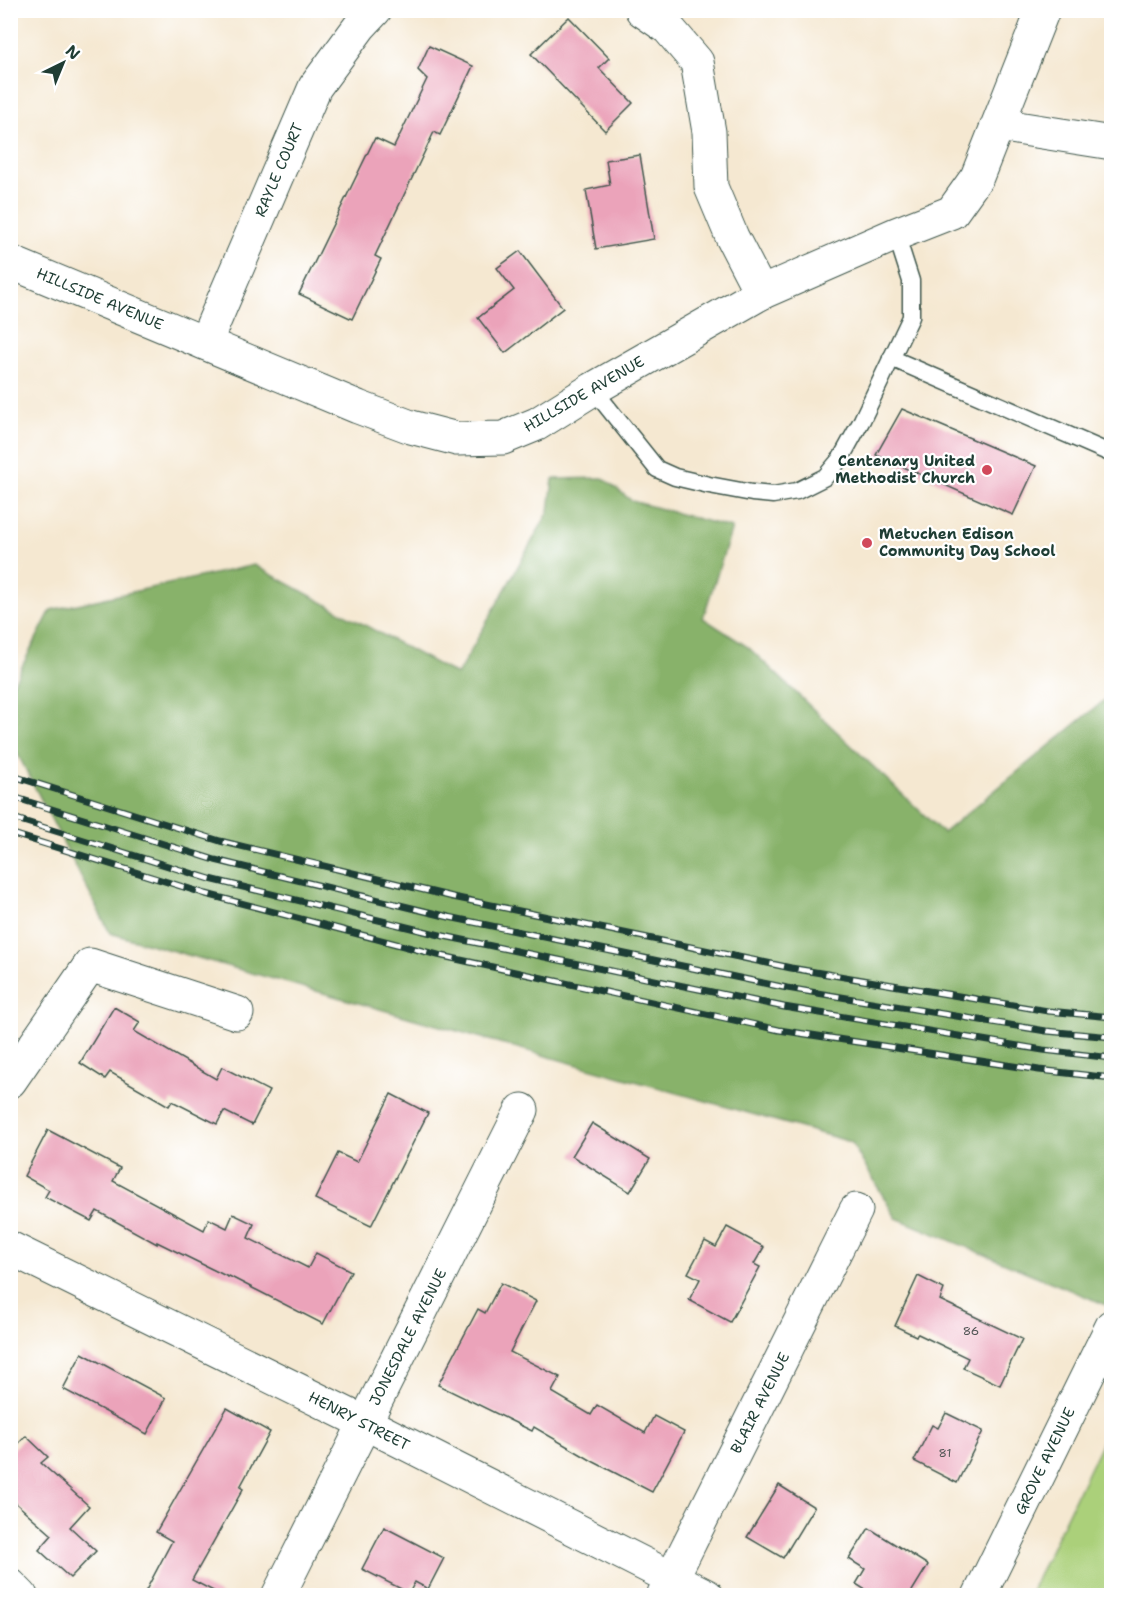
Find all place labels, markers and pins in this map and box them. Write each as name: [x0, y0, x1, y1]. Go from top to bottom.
place label: Centenary United Methodist Church: [835, 451, 975, 488]
marker: Centenary United Methodist Church: [980, 463, 994, 477]
place label: Metuchen Edison Community Day School: [879, 524, 1055, 561]
marker: Metuchen Edison Community Day School: [860, 536, 874, 550]

